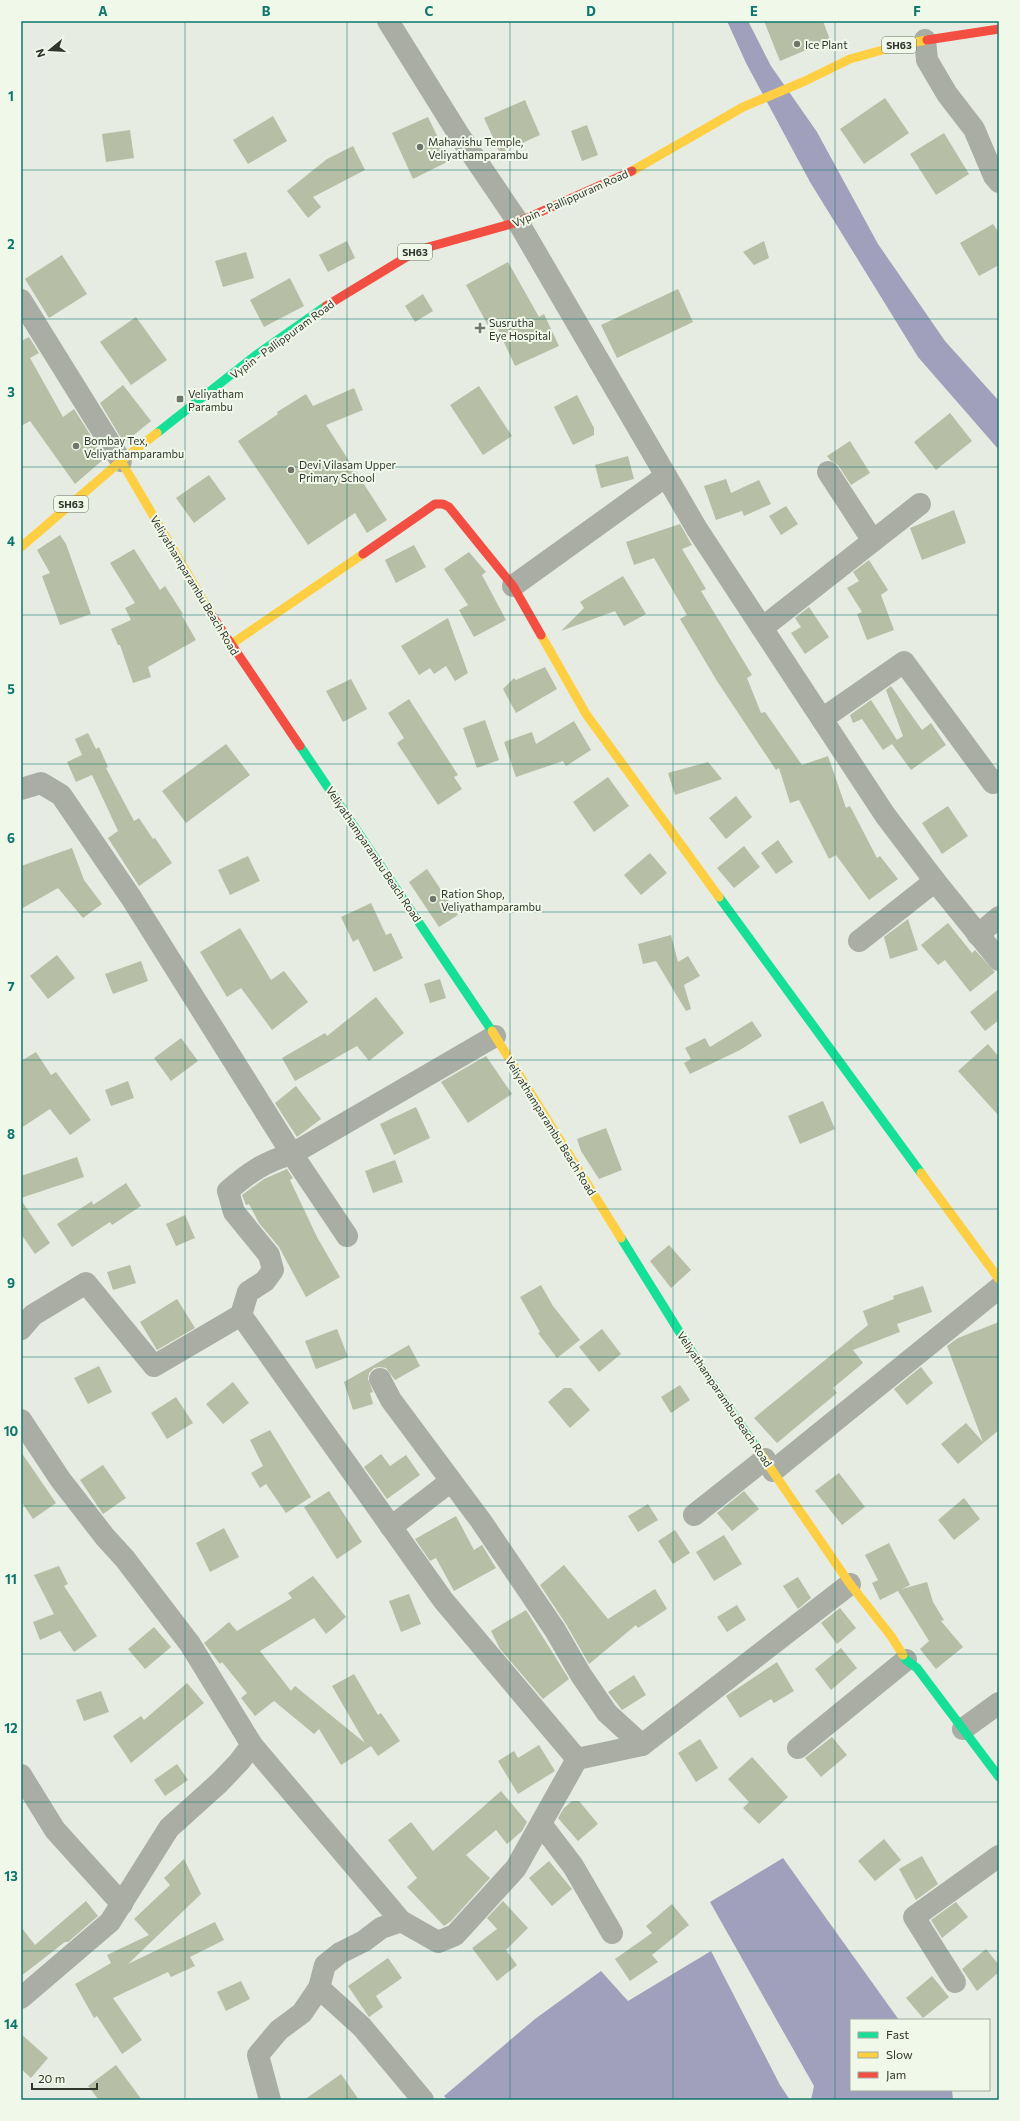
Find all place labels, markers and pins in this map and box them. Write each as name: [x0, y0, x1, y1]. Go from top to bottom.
place label: Ice Plant: [805, 38, 848, 51]
marker: Ice Plant: [792, 39, 802, 49]
place label: Mahavishu Temple, Veliyathamparambu: [428, 135, 528, 161]
marker: Mahavishu Temple, Veliyathamparambu: [415, 142, 425, 152]
place label: Susrutha Eye Hospital: [489, 316, 551, 342]
marker: Susrutha Eye Hospital: [474, 322, 486, 334]
place label: Veliyatham Parambu: [188, 387, 244, 413]
marker: Veliyatham Parambu: [175, 394, 185, 404]
place label: Bombay Tex, Veliyathamparambu: [84, 434, 184, 460]
marker: Bombay Tex, Veliyathamparambu: [71, 441, 81, 451]
place label: Devi Vilasam Upper Primary School: [299, 458, 397, 484]
marker: Devi Vilasam Upper Primary School: [286, 465, 296, 475]
place label: Ration Shop, Veliyathamparambu: [441, 887, 541, 913]
marker: Ration Shop, Veliyathamparambu: [428, 894, 438, 904]

